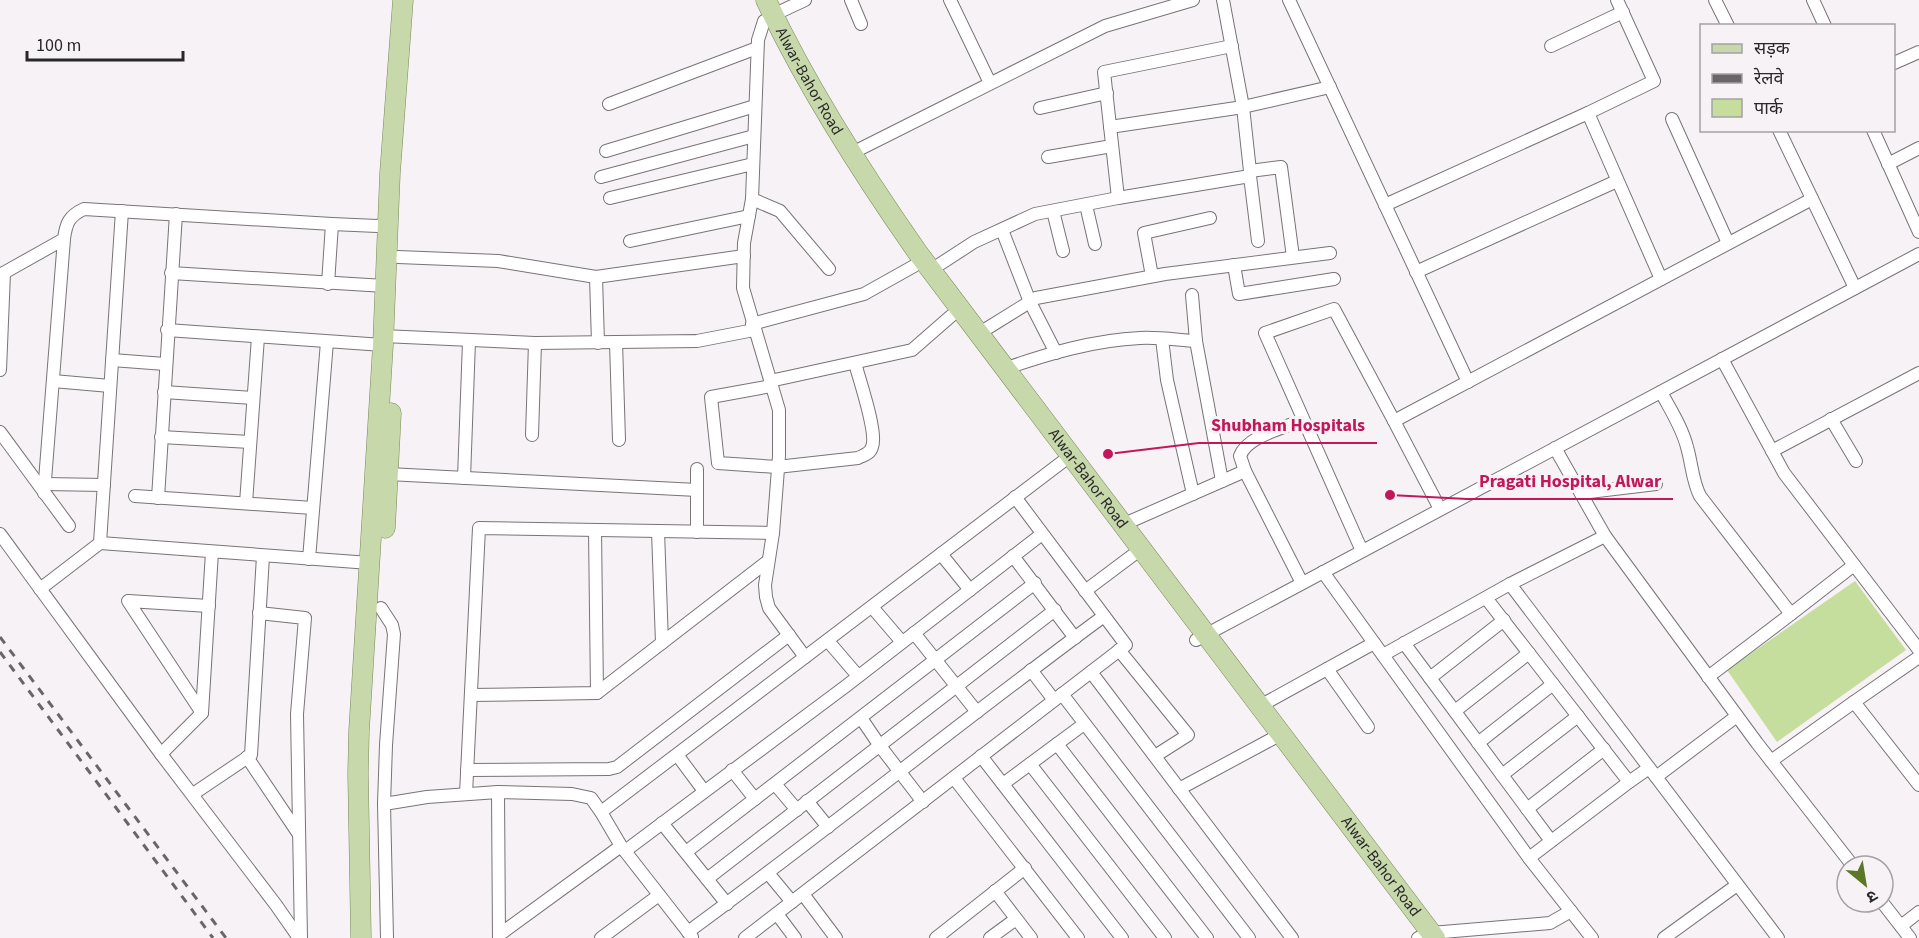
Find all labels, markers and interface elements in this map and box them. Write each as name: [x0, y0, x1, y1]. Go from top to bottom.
scale bar: [27, 24, 183, 62]
street label: Alwar-Bahor Road: [770, 24, 848, 139]
legend: [1700, 24, 1895, 132]
text: 100 m: [36, 33, 81, 58]
text: सड़क: [1754, 36, 1791, 61]
text: रेलवे: [1753, 66, 1785, 91]
text: पार्क: [1754, 96, 1784, 121]
callout: Shubham Hospitals: [1199, 407, 1377, 443]
text: Shubham Hospitals: [1211, 413, 1365, 438]
street label: Alwar-Bahor Road: [1043, 424, 1133, 533]
callout: Pragati Hospital, Alwar: [1467, 463, 1673, 499]
text: Pragati Hospital, Alwar: [1479, 469, 1662, 494]
street label: Alwar-Bahor Road: [1336, 812, 1426, 921]
north arrow: [1835, 854, 1895, 914]
text: उ: [1862, 884, 1882, 908]

